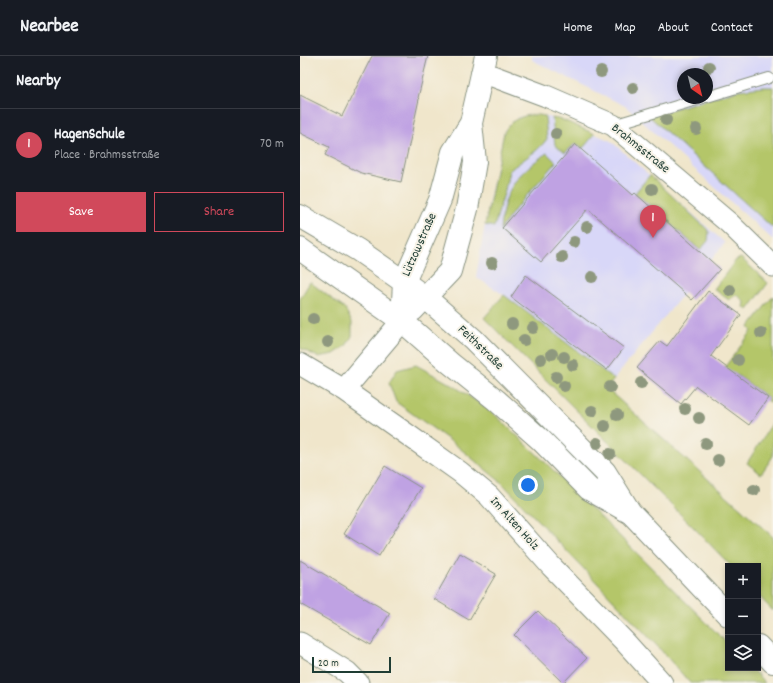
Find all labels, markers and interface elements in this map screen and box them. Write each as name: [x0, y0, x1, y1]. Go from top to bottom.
text: Nearbee: [20, 14, 79, 41]
text: Home: [563, 18, 592, 38]
text: Map: [614, 18, 636, 38]
text: About: [658, 18, 689, 38]
text: Contact: [711, 18, 753, 38]
north arrow: [677, 68, 713, 104]
text: Nearby: [16, 70, 60, 94]
street label: Brahmsstraße: [607, 119, 674, 179]
text: HagenSchule: [54, 124, 125, 146]
text: 1: [28, 135, 30, 154]
text: 70 m: [260, 135, 284, 154]
text: Place · Brahmsstraße: [54, 146, 160, 165]
button: Save: [16, 192, 146, 232]
button: Share: [154, 192, 284, 232]
pin: 1: [640, 205, 666, 238]
street label: Lützowstraße: [398, 210, 443, 280]
street label: Feithstraße: [453, 321, 508, 375]
your location: [518, 475, 538, 495]
street label: Im Alten Holz: [485, 493, 543, 555]
map controls: [725, 563, 761, 671]
button: +: [725, 563, 761, 599]
button: −: [725, 599, 761, 635]
button: layers: [725, 635, 761, 671]
scale bar: [312, 655, 391, 674]
text: 20 m: [318, 656, 339, 672]

